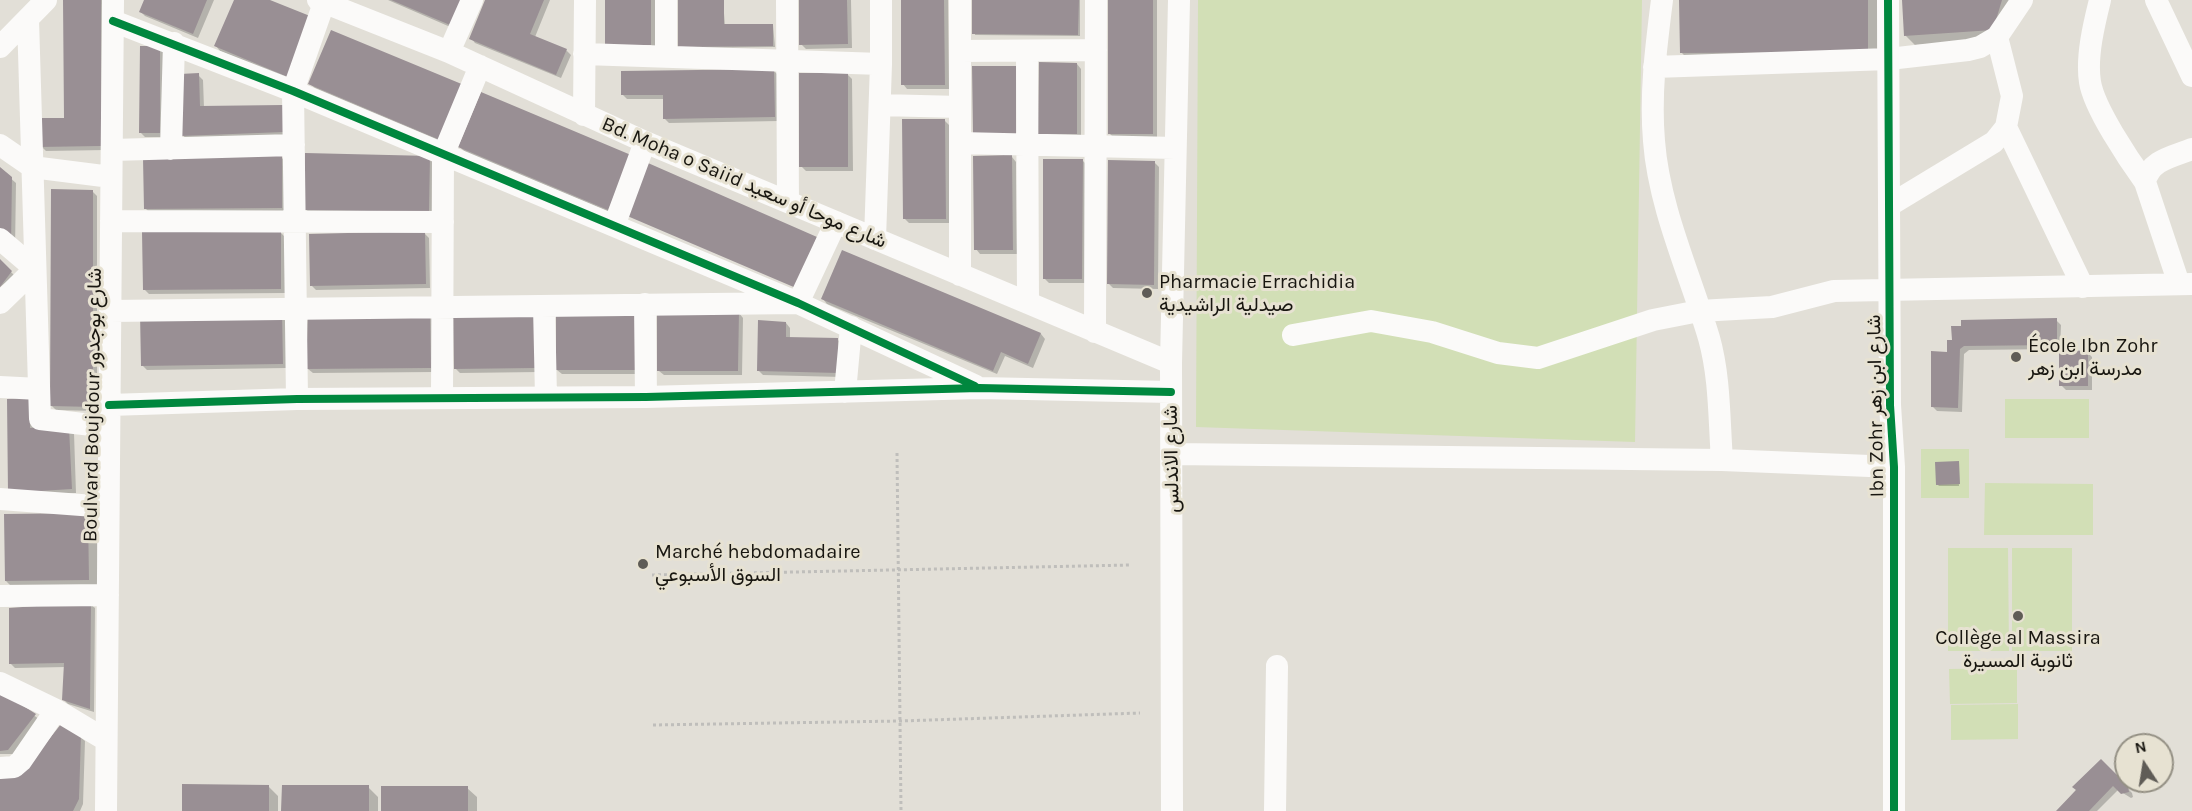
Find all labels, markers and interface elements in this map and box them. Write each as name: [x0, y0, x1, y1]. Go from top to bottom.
street label: Bd. Moha o Saiid شارع موحا أو سعيد: [598, 112, 890, 254]
street label: Boulvard Boujdour شارع بوجدور: [79, 268, 107, 542]
place label: Pharmacie Errachidia صيدلية الراشيدية: [1159, 270, 1355, 317]
marker: Pharmacie Errachidia صيدلية الراشيدية: [1140, 286, 1154, 300]
street label: Ibn Zohr شارع ابن زهر: [1862, 314, 1890, 498]
place label: École Ibn Zohr مدرسة ابن زهر: [2028, 334, 2157, 381]
marker: École Ibn Zohr مدرسة ابن زهر: [2009, 350, 2023, 364]
street label: شارع الاندلس: [1159, 405, 1185, 513]
place label: Marché hebdomadaire السوق الأسبوعي: [655, 540, 861, 587]
marker: Marché hebdomadaire السوق الأسبوعي: [636, 557, 650, 571]
marker: Collège al Massira ثانوية المسيرة: [2011, 609, 2025, 623]
place label: Collège al Massira ثانوية المسيرة: [1935, 626, 2101, 673]
north arrow: [2114, 733, 2174, 793]
text: N: [2133, 736, 2148, 757]

